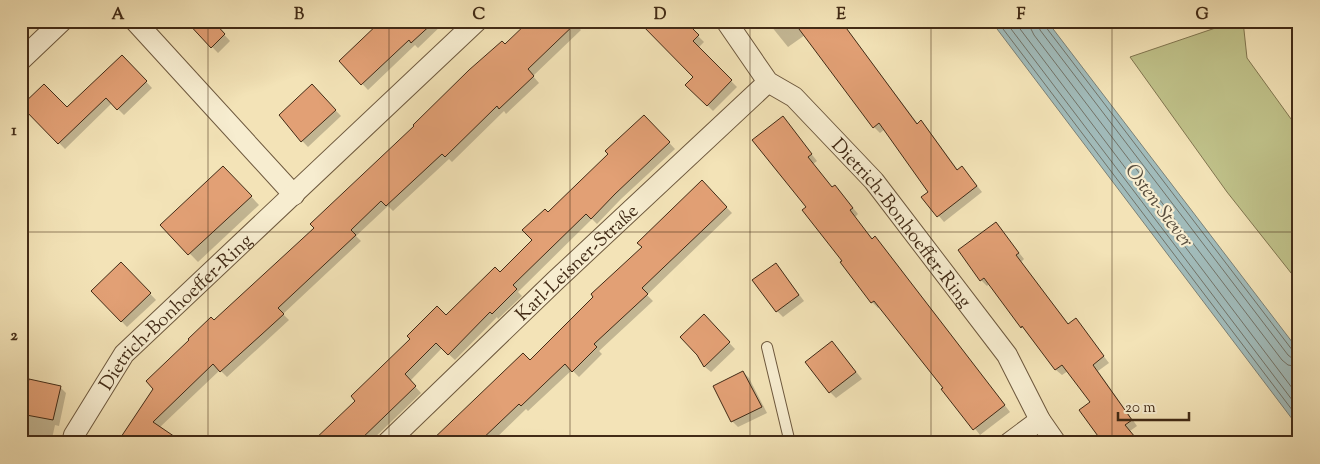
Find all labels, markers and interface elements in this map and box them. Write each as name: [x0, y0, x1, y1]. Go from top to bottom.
text: A: [112, 4, 125, 27]
text: B: [294, 4, 304, 27]
text: C: [473, 4, 486, 27]
text: D: [654, 4, 667, 27]
text: E: [836, 4, 846, 27]
text: F: [1017, 4, 1026, 27]
text: G: [1195, 4, 1209, 27]
text: 1: [11, 120, 17, 143]
street label: Dietrich-Bonhoeffer-Ring: [824, 133, 977, 314]
water label: Osten-Stever: [1117, 158, 1199, 255]
street label: Karl-Leisner-Straße: [510, 199, 645, 328]
street label: Dietrich-Bonhoeffer-Ring: [94, 229, 259, 396]
text: 2: [10, 325, 18, 348]
scale bar: [1118, 389, 1189, 421]
text: 20 m: [1125, 398, 1156, 419]

